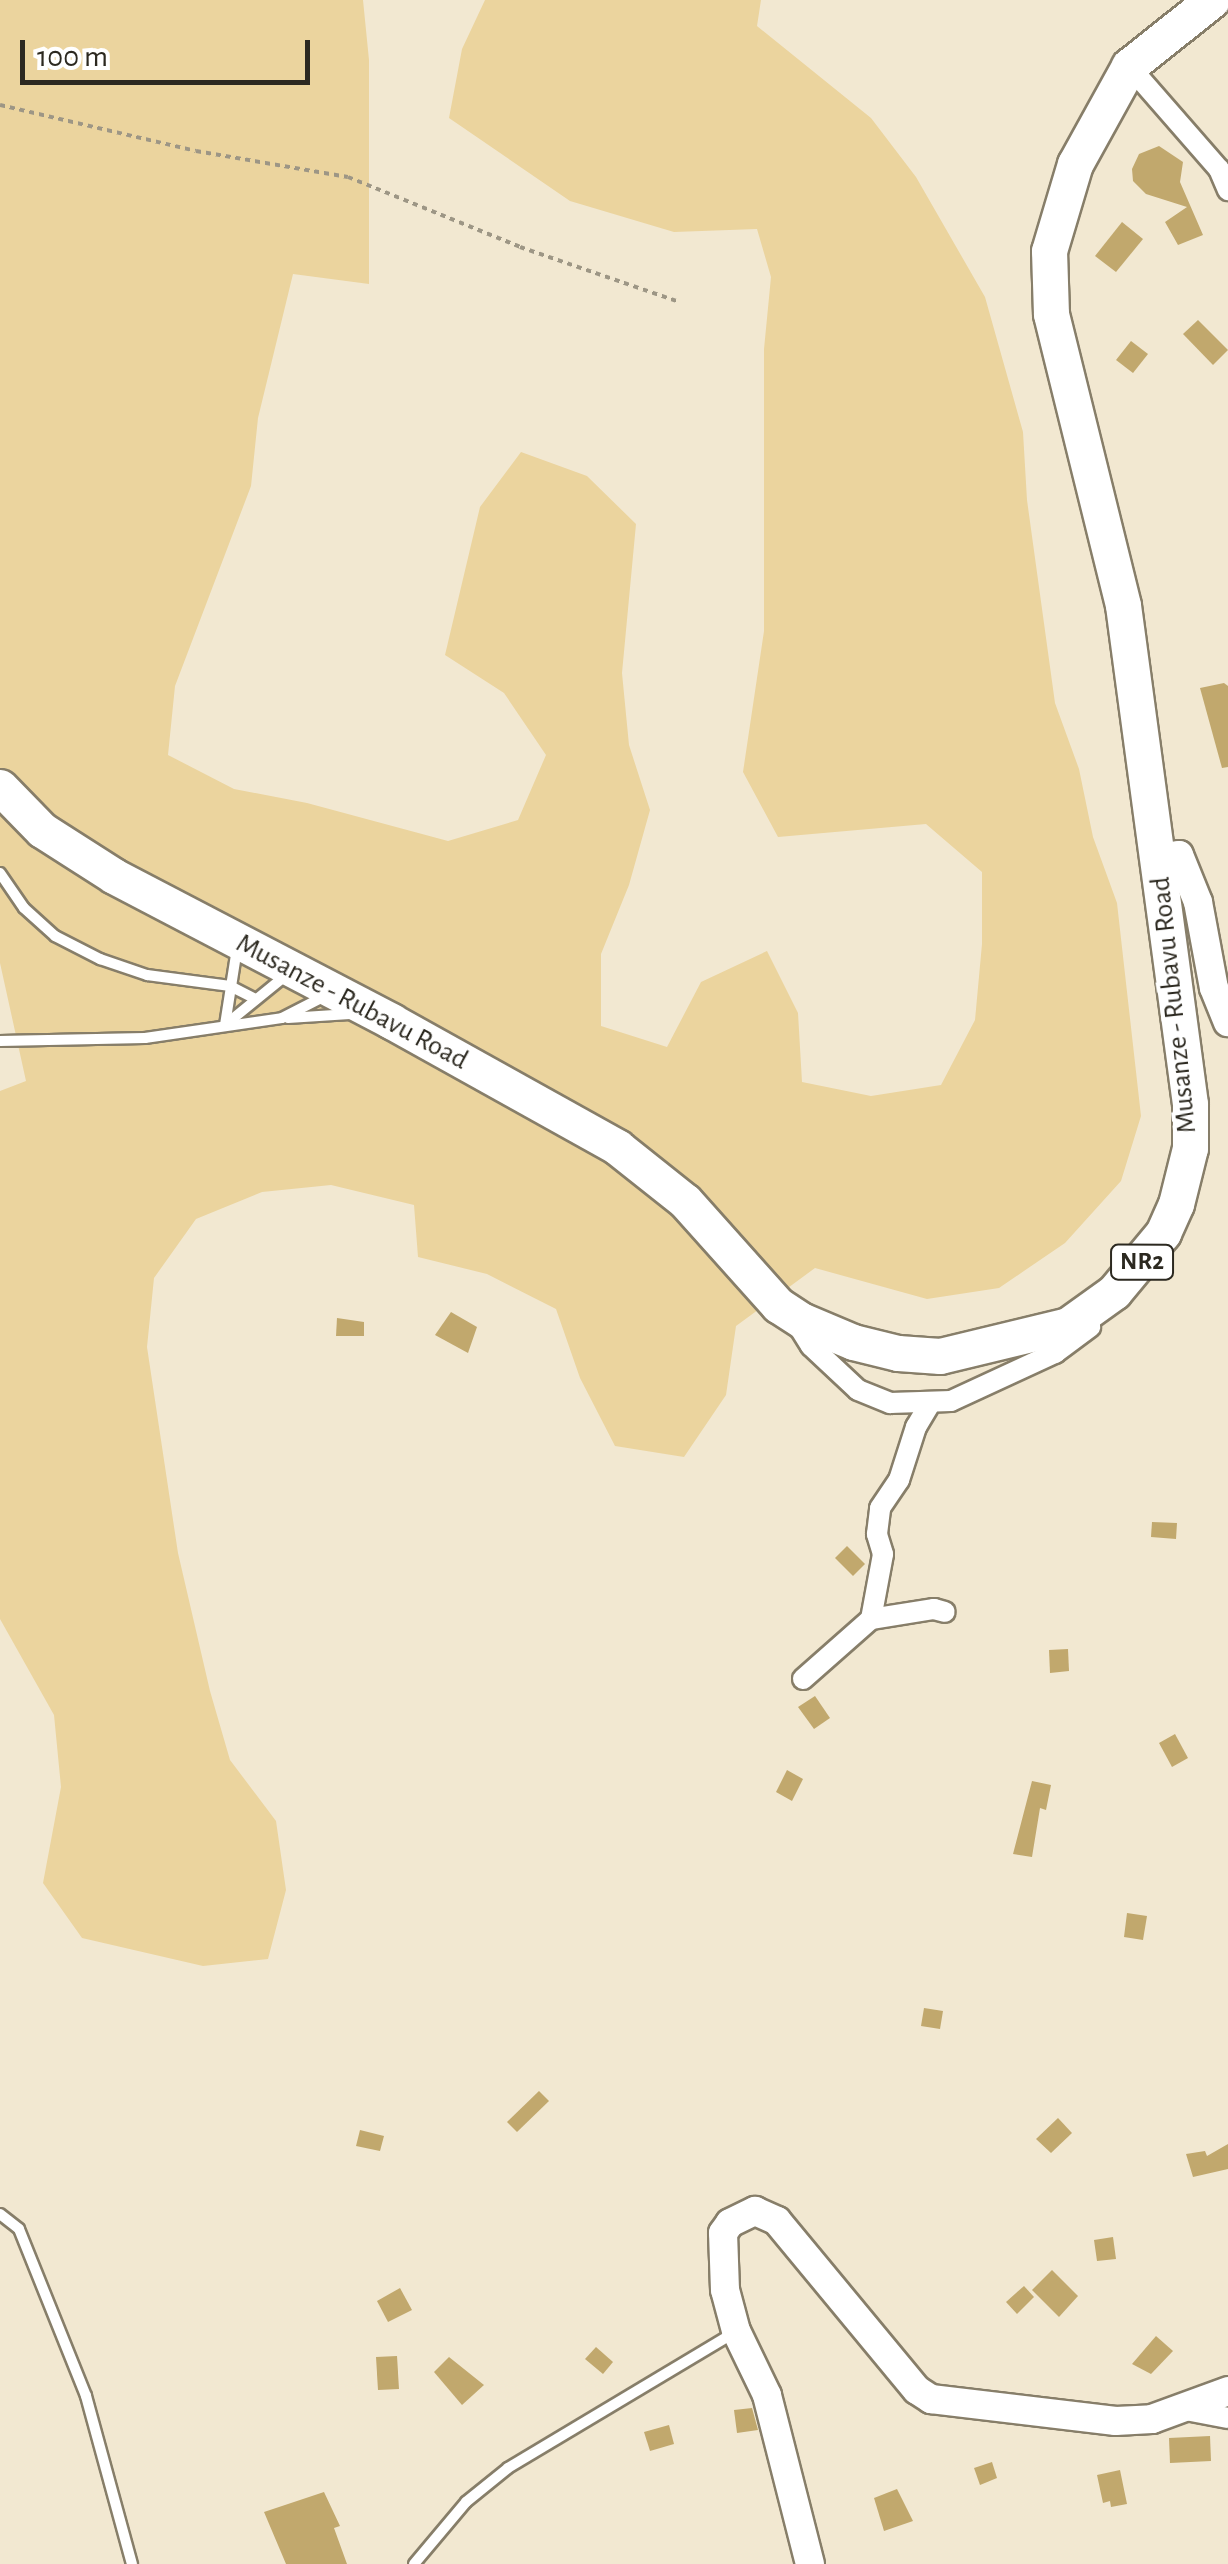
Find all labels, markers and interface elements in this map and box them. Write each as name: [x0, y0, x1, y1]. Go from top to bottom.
scale bar: [25, 20, 315, 82]
text: 100 m: [37, 42, 108, 72]
street label: Musanze - Rubavu Road: [1144, 875, 1204, 1135]
street label: Musanze - Rubavu Road: [230, 927, 474, 1077]
road number: NR2: [1110, 1242, 1174, 1282]

